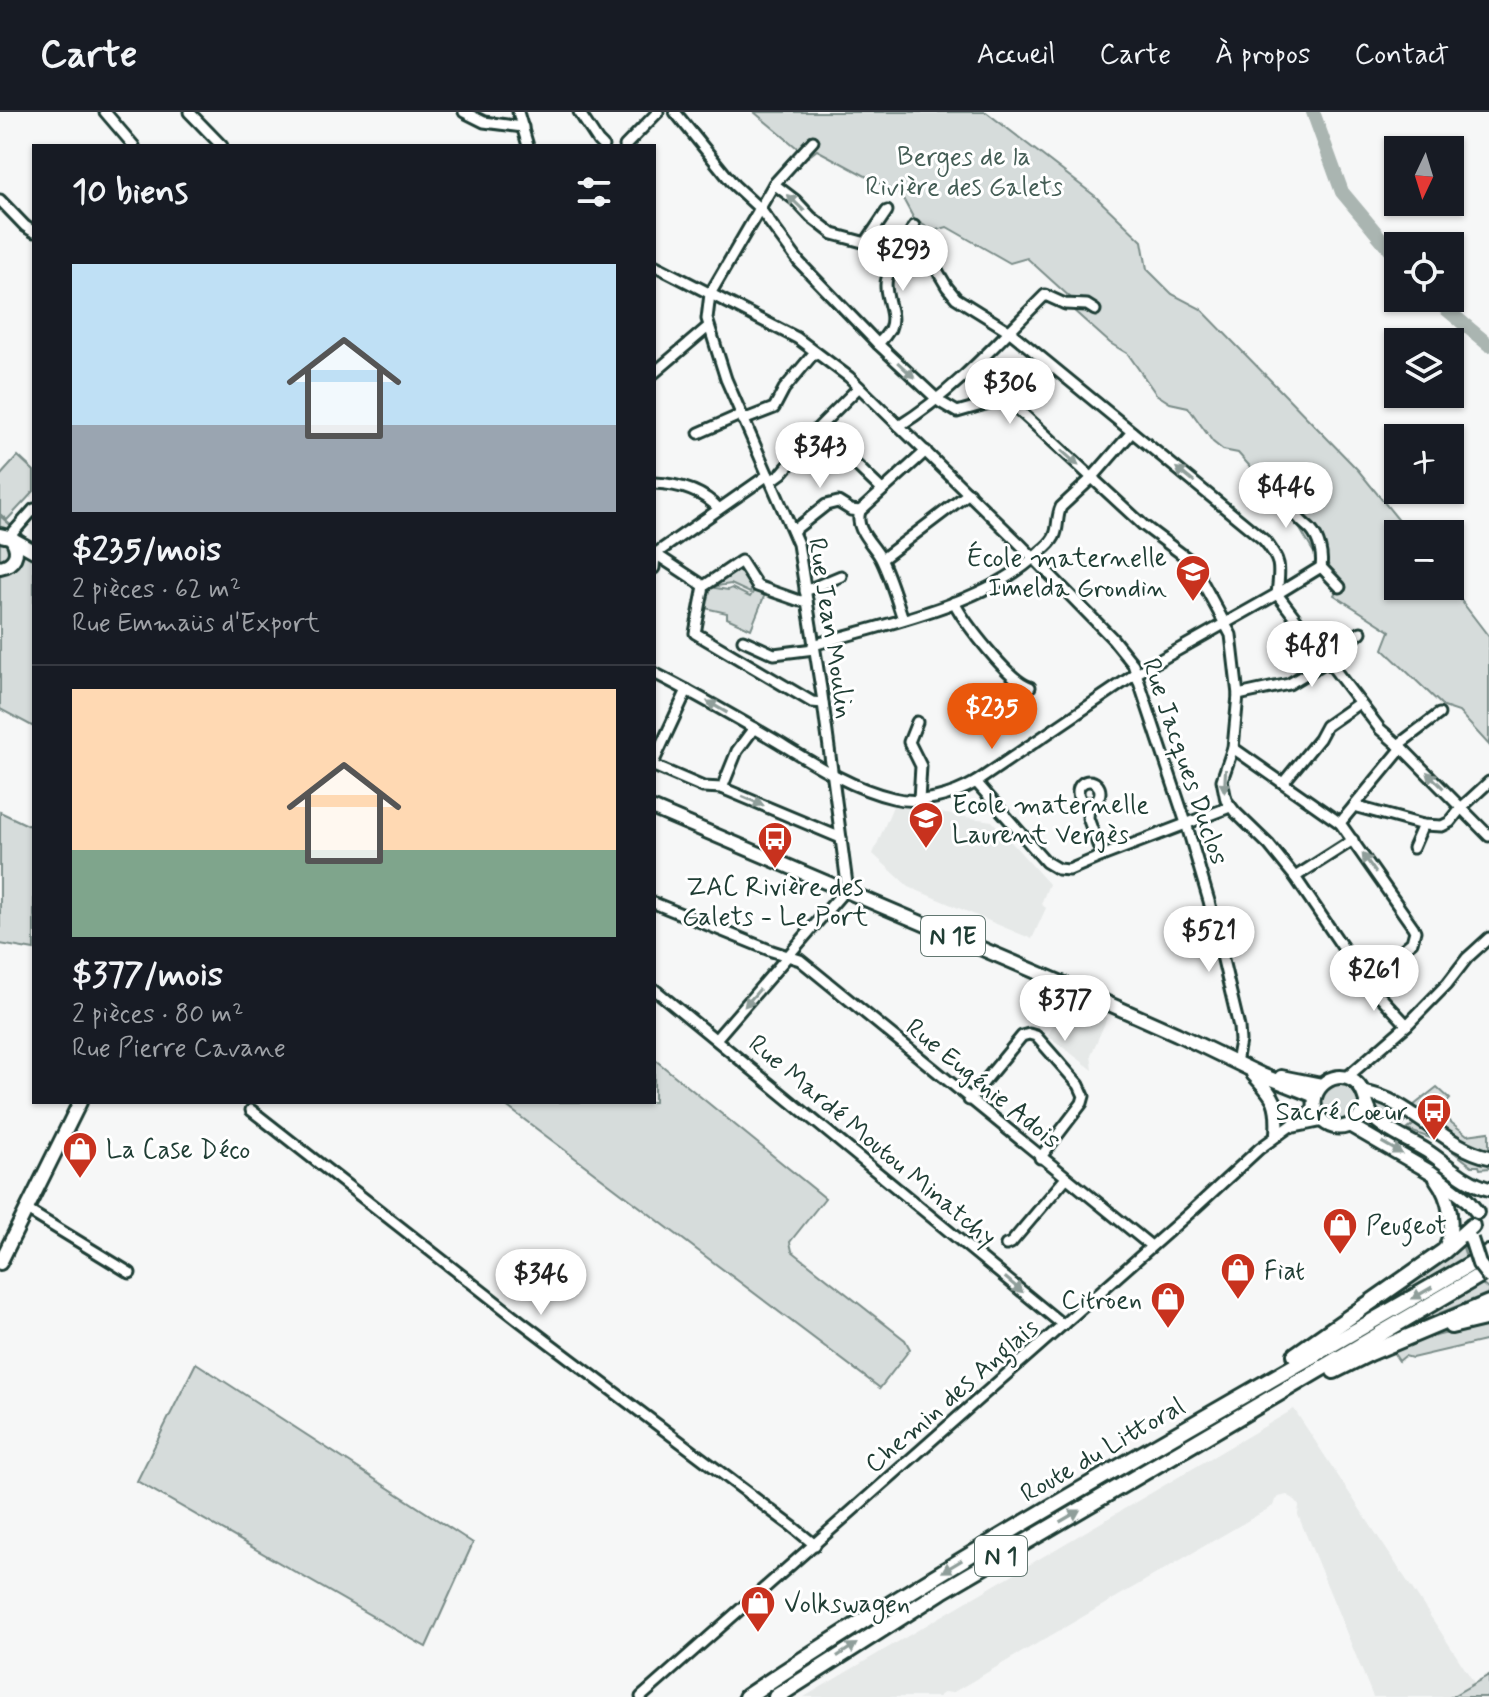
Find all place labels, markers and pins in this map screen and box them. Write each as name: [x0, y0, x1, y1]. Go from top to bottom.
pin: $293: [856, 225, 950, 293]
pin: $306: [963, 358, 1057, 426]
pin: $343: [773, 422, 867, 490]
pin: $446: [1239, 462, 1333, 530]
place label: École maternelle Imelda Grondin: [967, 540, 1167, 606]
school or university icon: École maternelle Imelda Grondin: [1174, 553, 1212, 603]
pin: $481: [1265, 621, 1359, 689]
pin: $235: [945, 683, 1039, 751]
place label: Ecole maternelle Laurent Vergès: [952, 789, 1149, 853]
school or university icon: Ecole maternelle Laurent Vergès: [907, 800, 945, 850]
bus stop icon: ZAC Rivière des Galets - Le Port: [756, 820, 794, 870]
place label: ZAC Rivière des Galets - Le Port: [682, 871, 868, 935]
pin: $521: [1162, 906, 1256, 974]
pin: $261: [1327, 945, 1421, 1013]
pin: $377: [1018, 975, 1112, 1043]
bus stop icon: Sacré Cœur: [1415, 1092, 1453, 1142]
place label: Sacré Cœur: [1276, 1096, 1408, 1130]
shop icon: La Case Déco: [61, 1130, 99, 1180]
place label: La Case Déco: [106, 1134, 250, 1168]
shop icon: Peugeot: [1321, 1206, 1359, 1256]
place label: Peugeot: [1366, 1210, 1447, 1247]
pin: $346: [494, 1249, 588, 1317]
shop icon: Fiat: [1219, 1251, 1257, 1301]
place label: Fiat: [1264, 1255, 1305, 1289]
shop icon: Citroen: [1149, 1280, 1187, 1330]
place label: Citroen: [1061, 1284, 1142, 1318]
shop icon: Volkswagen: [739, 1584, 777, 1634]
place label: Volkswagen: [784, 1588, 910, 1624]

